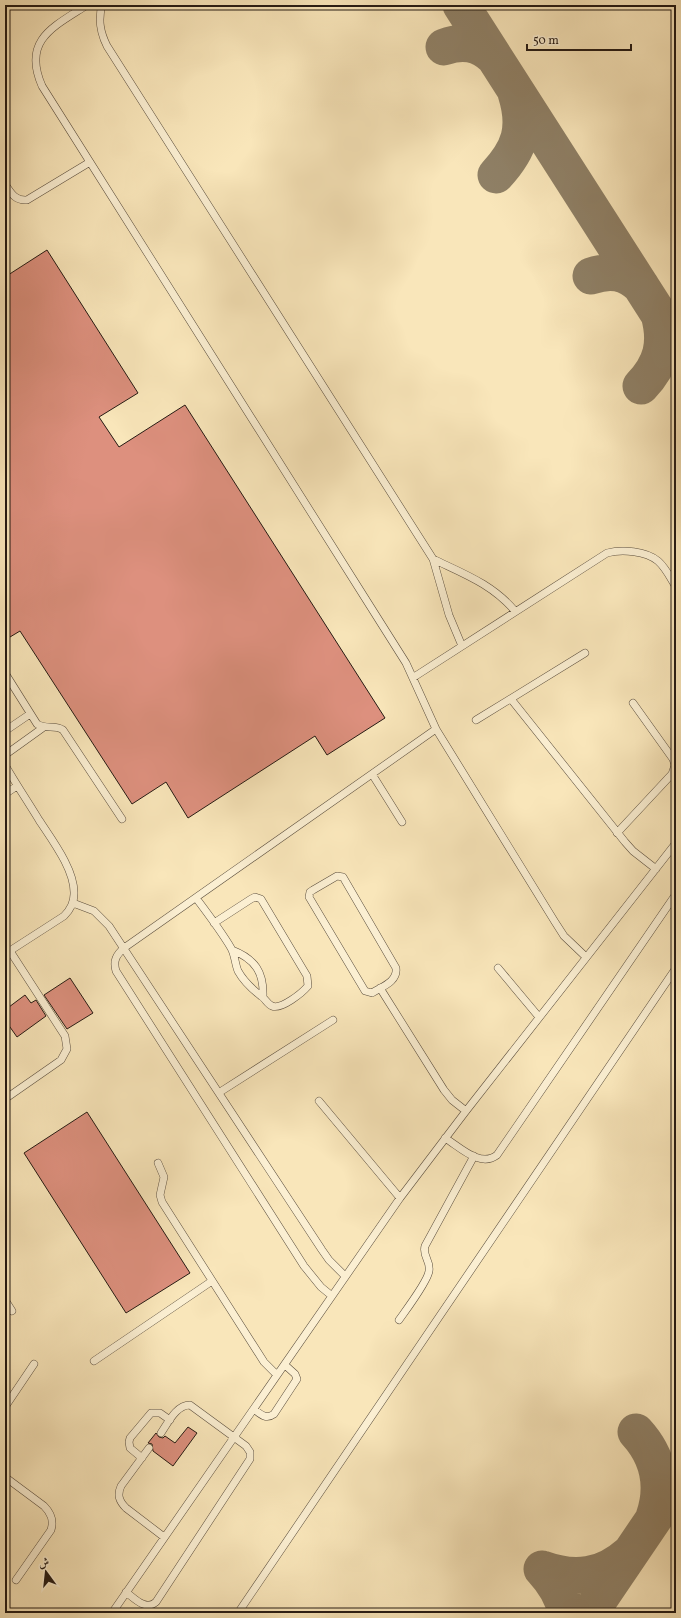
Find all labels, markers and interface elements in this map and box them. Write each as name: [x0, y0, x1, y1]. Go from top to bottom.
scale bar: [527, 26, 631, 52]
text: 50 m: [533, 33, 559, 49]
north arrow: [26, 1552, 66, 1592]
text: ش: [37, 1555, 51, 1572]

